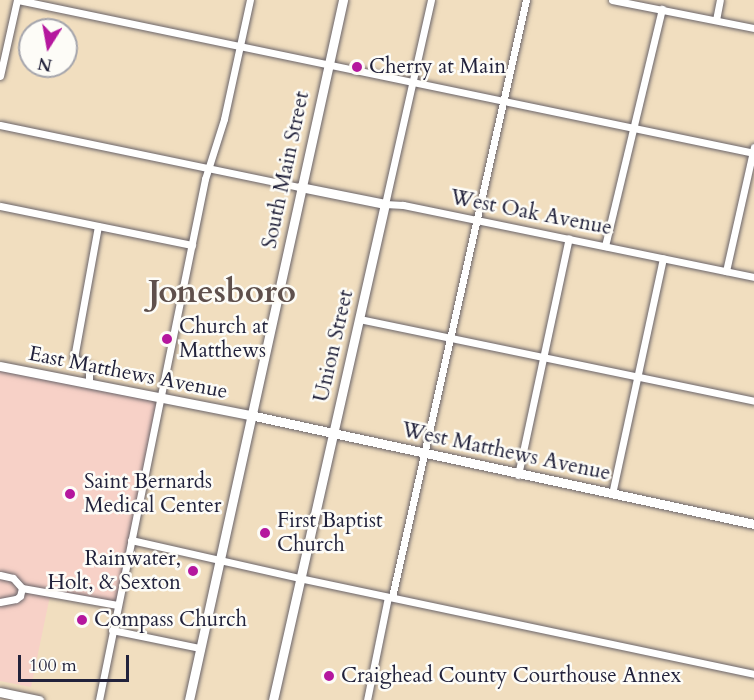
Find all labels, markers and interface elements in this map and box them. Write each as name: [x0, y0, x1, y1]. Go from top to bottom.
north arrow: [18, 18, 78, 78]
text: N: [36, 52, 54, 76]
place label: Cherry at Main: [369, 54, 506, 80]
marker: Cherry at Main: [350, 60, 364, 74]
street label: South Main Street: [257, 89, 315, 251]
street label: West Oak Avenue: [448, 185, 614, 241]
district label: Jonesboro: [148, 272, 296, 312]
street label: Union Street: [309, 287, 359, 405]
place label: Church at Matthews: [179, 314, 268, 364]
marker: Church at Matthews: [160, 332, 174, 346]
street label: East Matthews Avenue: [26, 341, 230, 405]
street label: West Matthews Avenue: [399, 418, 613, 486]
place label: Saint Bernards Medical Center: [84, 469, 221, 519]
marker: Saint Bernards Medical Center: [61, 485, 79, 503]
place label: First Baptist Church: [277, 508, 383, 558]
marker: First Baptist Church: [258, 526, 272, 540]
place label: Rainwater, Holt, & Sexton: [47, 546, 181, 596]
marker: Rainwater, Holt, & Sexton: [186, 564, 200, 578]
place label: Compass Church: [94, 607, 247, 633]
marker: Compass Church: [75, 613, 89, 627]
scale bar: [21, 643, 132, 681]
text: 100 m: [29, 653, 77, 678]
place label: Craighead County Courthouse Annex: [341, 663, 681, 689]
marker: Craighead County Courthouse Annex: [322, 669, 336, 683]

